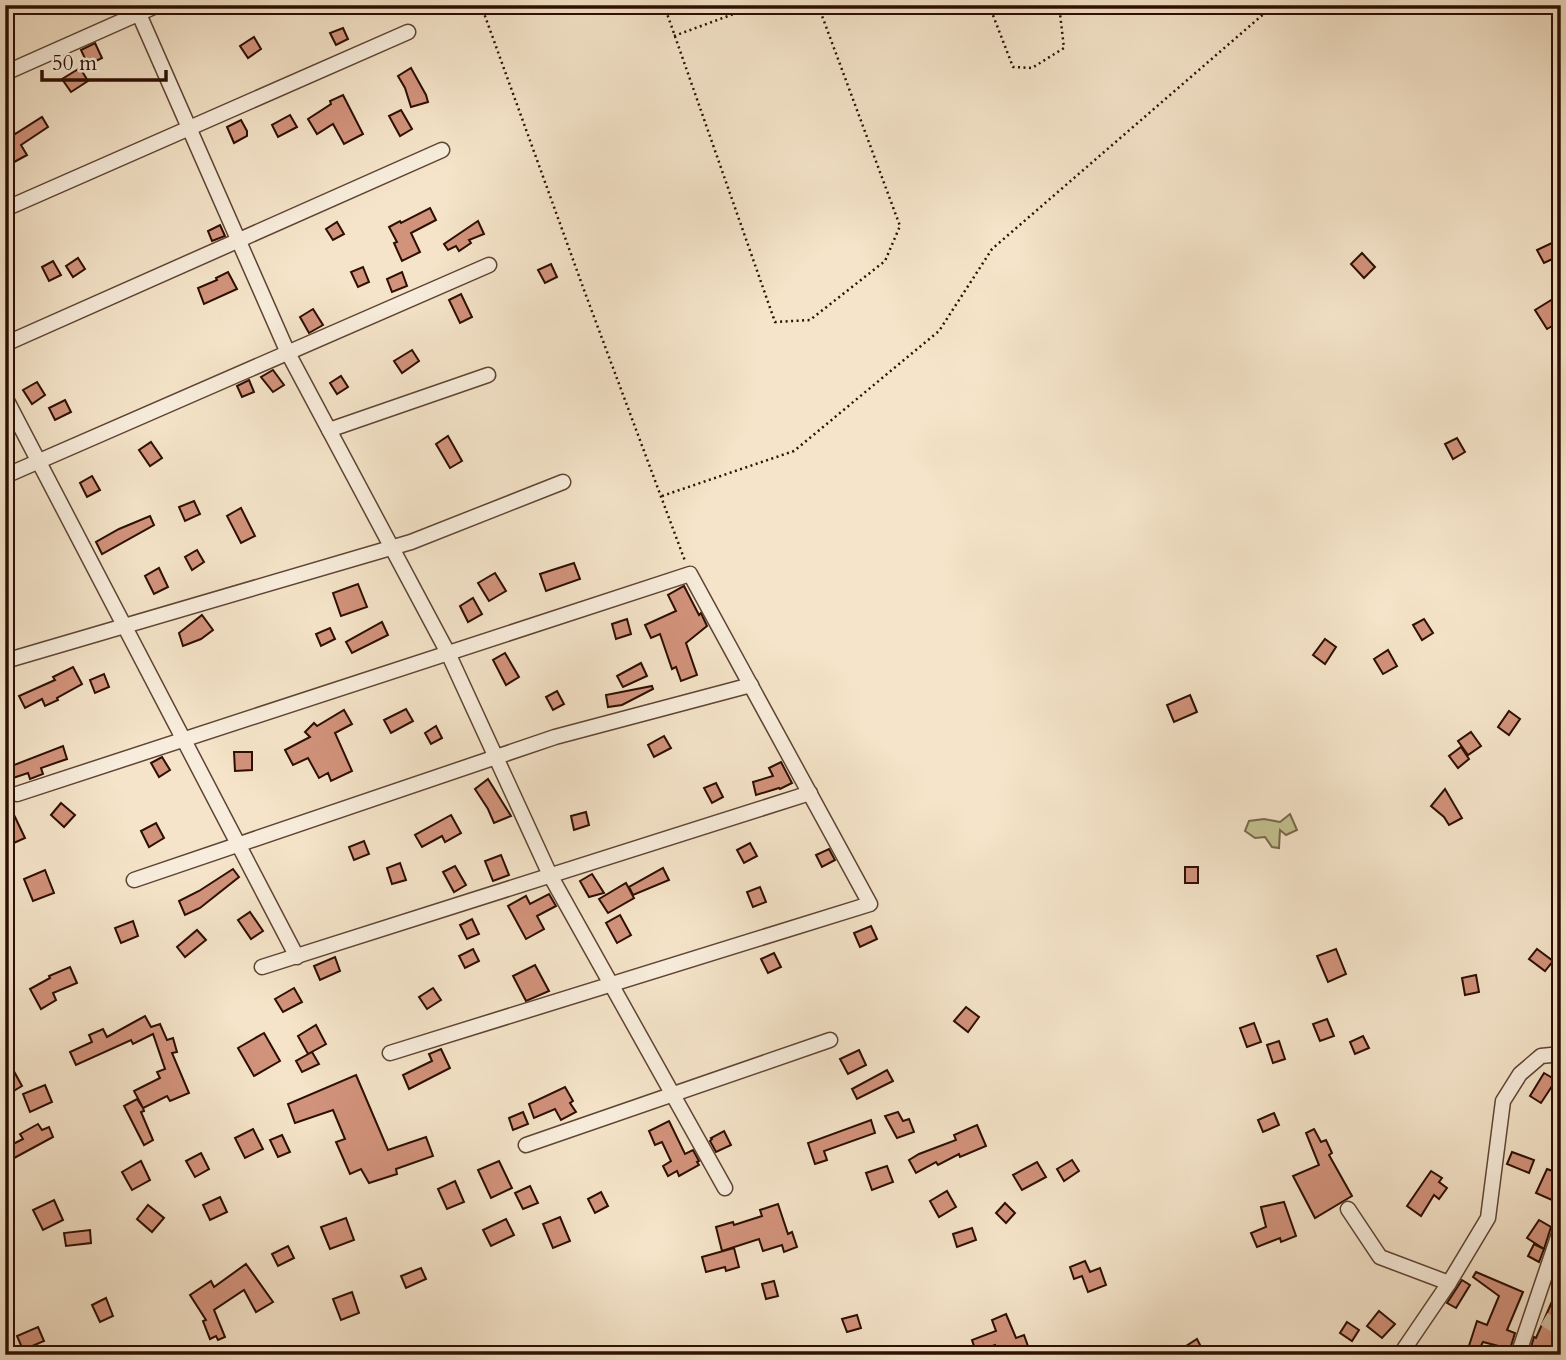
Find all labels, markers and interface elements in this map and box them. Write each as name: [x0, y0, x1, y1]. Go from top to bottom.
scale bar: [42, 38, 166, 82]
text: 50 m: [52, 49, 97, 78]

